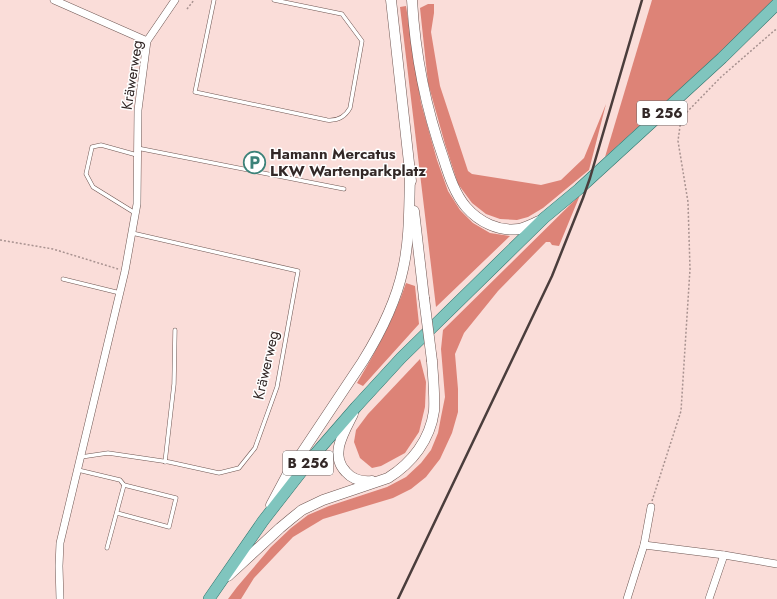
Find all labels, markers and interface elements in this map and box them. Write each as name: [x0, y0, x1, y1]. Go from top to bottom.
street label: Kräwerweg: [116, 39, 148, 111]
road number: B 256: [637, 101, 687, 125]
place label: Hamann Mercatus LKW Wartenparkplatz: [270, 143, 426, 182]
parking icon: Hamann Mercatus LKW Wartenparkplatz: [241, 150, 267, 176]
street label: Kräwerweg: [247, 328, 285, 402]
road number: B 256: [283, 451, 333, 475]

